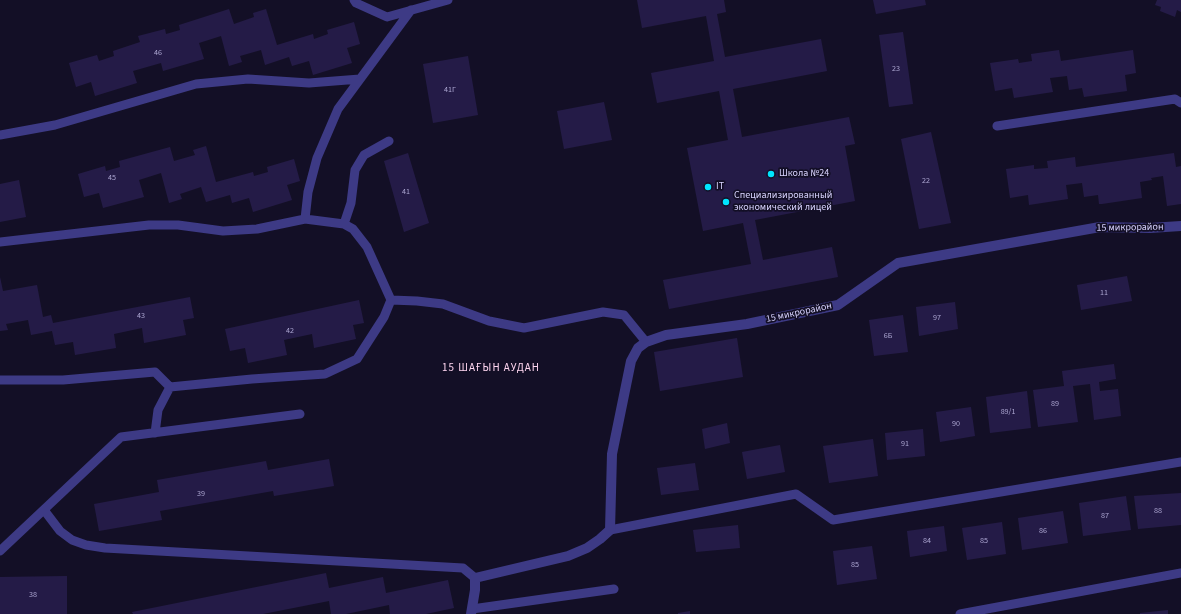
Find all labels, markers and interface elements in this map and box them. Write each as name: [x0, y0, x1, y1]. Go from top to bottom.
house number: 46: [154, 48, 162, 58]
house number: 23: [892, 64, 900, 74]
house number: 41Г: [444, 85, 456, 95]
place label: Школа №24: [779, 168, 829, 180]
marker: Школа №24: [766, 169, 776, 179]
house number: 45: [108, 173, 116, 183]
house number: 22: [922, 176, 930, 186]
place label: IT: [716, 181, 724, 193]
marker: IT: [703, 182, 713, 192]
house number: 41: [402, 187, 410, 197]
place label: Специализированный экономический лицей: [734, 190, 832, 214]
marker: Специализированный экономический лицей: [721, 197, 731, 207]
street label: 15 микрорайон: [1096, 221, 1164, 235]
house number: 11: [1100, 288, 1108, 298]
street label: 15 микрорайон: [765, 300, 833, 326]
house number: 43: [137, 311, 145, 321]
house number: 97: [933, 313, 941, 323]
house number: 42: [286, 326, 294, 336]
house number: 6Б: [884, 331, 892, 341]
district label: 15 ШАҒЫН АУДАН: [442, 362, 540, 376]
house number: 89: [1051, 399, 1059, 409]
house number: 89/1: [1001, 407, 1015, 417]
house number: 90: [952, 419, 960, 429]
house number: 91: [901, 439, 909, 449]
house number: 39: [197, 489, 205, 499]
house number: 88: [1154, 506, 1162, 516]
house number: 87: [1101, 511, 1109, 521]
house number: 86: [1039, 526, 1047, 536]
house number: 84: [923, 536, 931, 546]
house number: 85: [980, 536, 988, 546]
house number: 85: [851, 560, 859, 570]
house number: 38: [29, 590, 37, 600]

